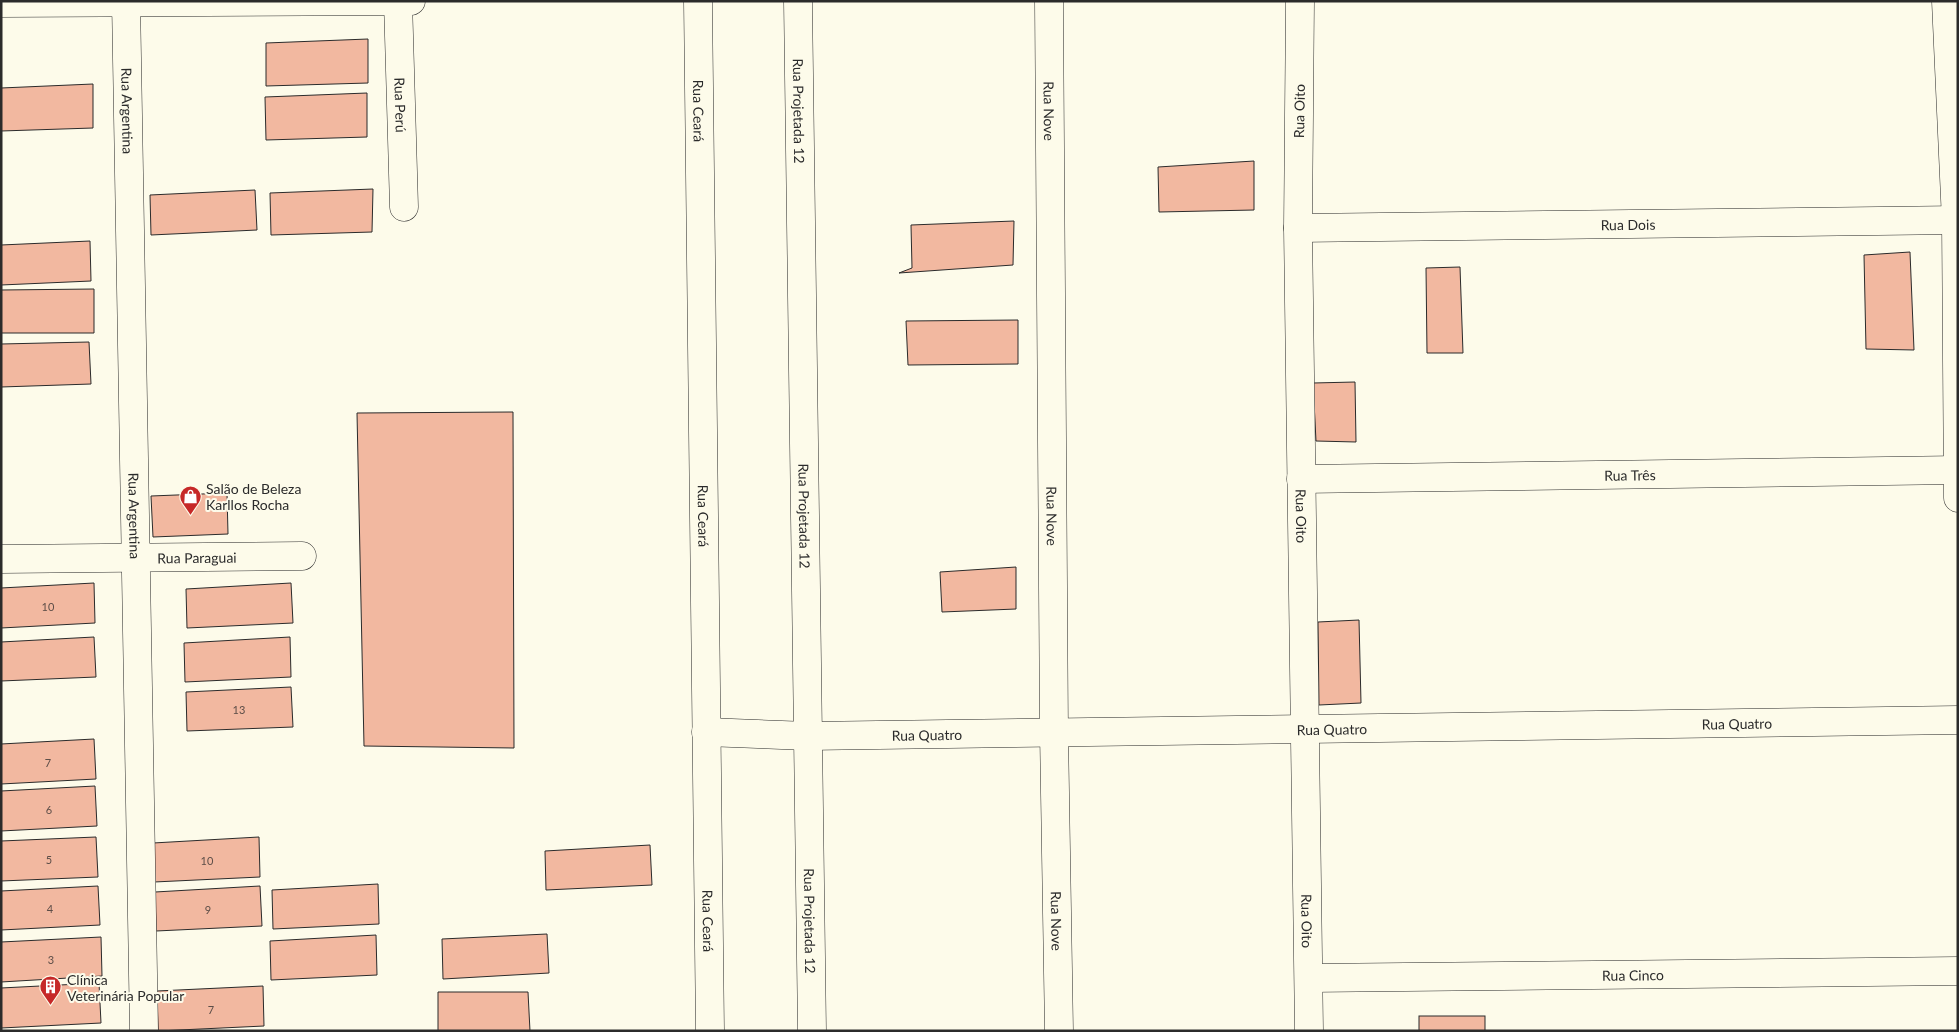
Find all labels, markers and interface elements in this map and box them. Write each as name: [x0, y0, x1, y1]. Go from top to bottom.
street label: Rua Projetada 12: [790, 58, 809, 164]
street label: Rua Argentina: [119, 68, 137, 154]
street label: Rua Perú: [392, 77, 410, 133]
street label: Rua Ceará: [690, 80, 708, 142]
street label: Rua Nove: [1041, 81, 1058, 141]
street label: Rua Oito: [1290, 84, 1308, 138]
street label: Rua Dois: [1600, 215, 1655, 233]
street label: Rua Projetada 12: [796, 463, 814, 569]
street label: Rua Três: [1604, 466, 1656, 483]
street label: Rua Argentina: [126, 473, 144, 559]
place label: Salão de Beleza Karllos Rocha: [206, 480, 301, 513]
shop icon: Salão de Beleza Karllos Rocha: [178, 484, 202, 515]
street label: Rua Ceará: [695, 485, 713, 547]
street label: Rua Nove: [1044, 486, 1061, 546]
street label: Rua Oito: [1293, 489, 1311, 543]
street label: Rua Paraguai: [157, 548, 237, 566]
house number: 10: [42, 600, 55, 613]
house number: 13: [233, 703, 245, 716]
street label: Rua Quatro: [1701, 714, 1772, 732]
street label: Rua Quatro: [1297, 720, 1367, 738]
street label: Rua Quatro: [892, 725, 962, 743]
house number: 7: [45, 756, 51, 769]
house number: 6: [46, 803, 52, 816]
house number: 5: [46, 853, 52, 866]
house number: 10: [201, 854, 214, 867]
street label: Rua Projetada 12: [801, 868, 820, 974]
street label: Rua Ceará: [700, 890, 718, 952]
street label: Rua Nove: [1048, 891, 1066, 951]
street label: Rua Oito: [1299, 894, 1316, 948]
house number: 4: [47, 902, 54, 915]
house number: 9: [205, 903, 211, 916]
house number: 3: [48, 953, 54, 966]
street label: Rua Cinco: [1602, 966, 1664, 983]
place label: Clínica Veterinária Popular: [67, 971, 184, 1004]
building icon: Clínica Veterinária Popular: [39, 975, 63, 1006]
house number: 7: [208, 1003, 214, 1016]

